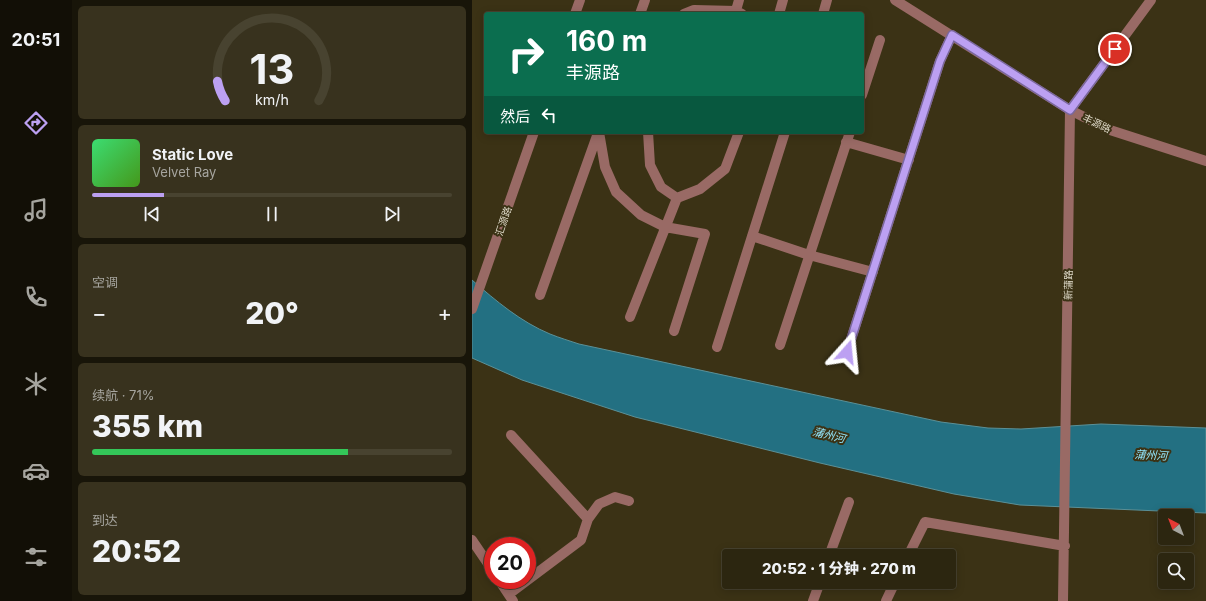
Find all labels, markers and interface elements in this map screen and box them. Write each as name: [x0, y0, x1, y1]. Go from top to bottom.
text: 160 m: [566, 24, 647, 58]
icon: right: [500, 28, 552, 80]
text: 20:51: [12, 29, 60, 50]
pin: [1098, 32, 1132, 66]
icon: arrive: [1104, 38, 1126, 60]
text: 13: [250, 43, 294, 93]
text: 丰源路: [566, 62, 620, 83]
text: km/h: [255, 90, 289, 107]
icon: left: [538, 104, 560, 126]
text: 然后: [500, 107, 530, 126]
icon: directions: [22, 109, 50, 137]
street label: 丰源路: [1081, 111, 1113, 135]
text: Static Love: [152, 145, 233, 164]
text: Velvet Ray: [152, 164, 216, 180]
icon: music: [22, 196, 50, 224]
icon: previous: [141, 203, 163, 225]
icon: pause: [261, 203, 283, 225]
icon: next: [381, 203, 403, 225]
street label: 汇源路: [492, 205, 514, 237]
street label: 新蒲路: [1062, 270, 1074, 300]
text: 空调: [92, 274, 118, 290]
icon: phone: [22, 283, 50, 311]
text: 20°: [245, 295, 299, 331]
text: −: [92, 300, 107, 326]
text: +: [437, 300, 452, 326]
position arrow: [826, 331, 868, 373]
icon: climate: [22, 370, 50, 398]
text: 续航 · 71%: [92, 387, 154, 403]
text: 355 km: [92, 408, 203, 444]
water label: 蒲州河: [811, 424, 849, 446]
water label: 蒲州河: [1134, 447, 1170, 463]
icon: car: [22, 457, 50, 485]
north arrow: [1158, 509, 1194, 545]
map controls: [1158, 509, 1194, 589]
text: 到达: [92, 512, 118, 528]
text: 20:52: [92, 533, 181, 569]
speed limit sign: 20: [484, 537, 536, 589]
icon: filters: [22, 543, 50, 571]
button: search: [1158, 553, 1194, 589]
text: 20:52 · 1 分钟 · 270 m: [762, 559, 916, 578]

